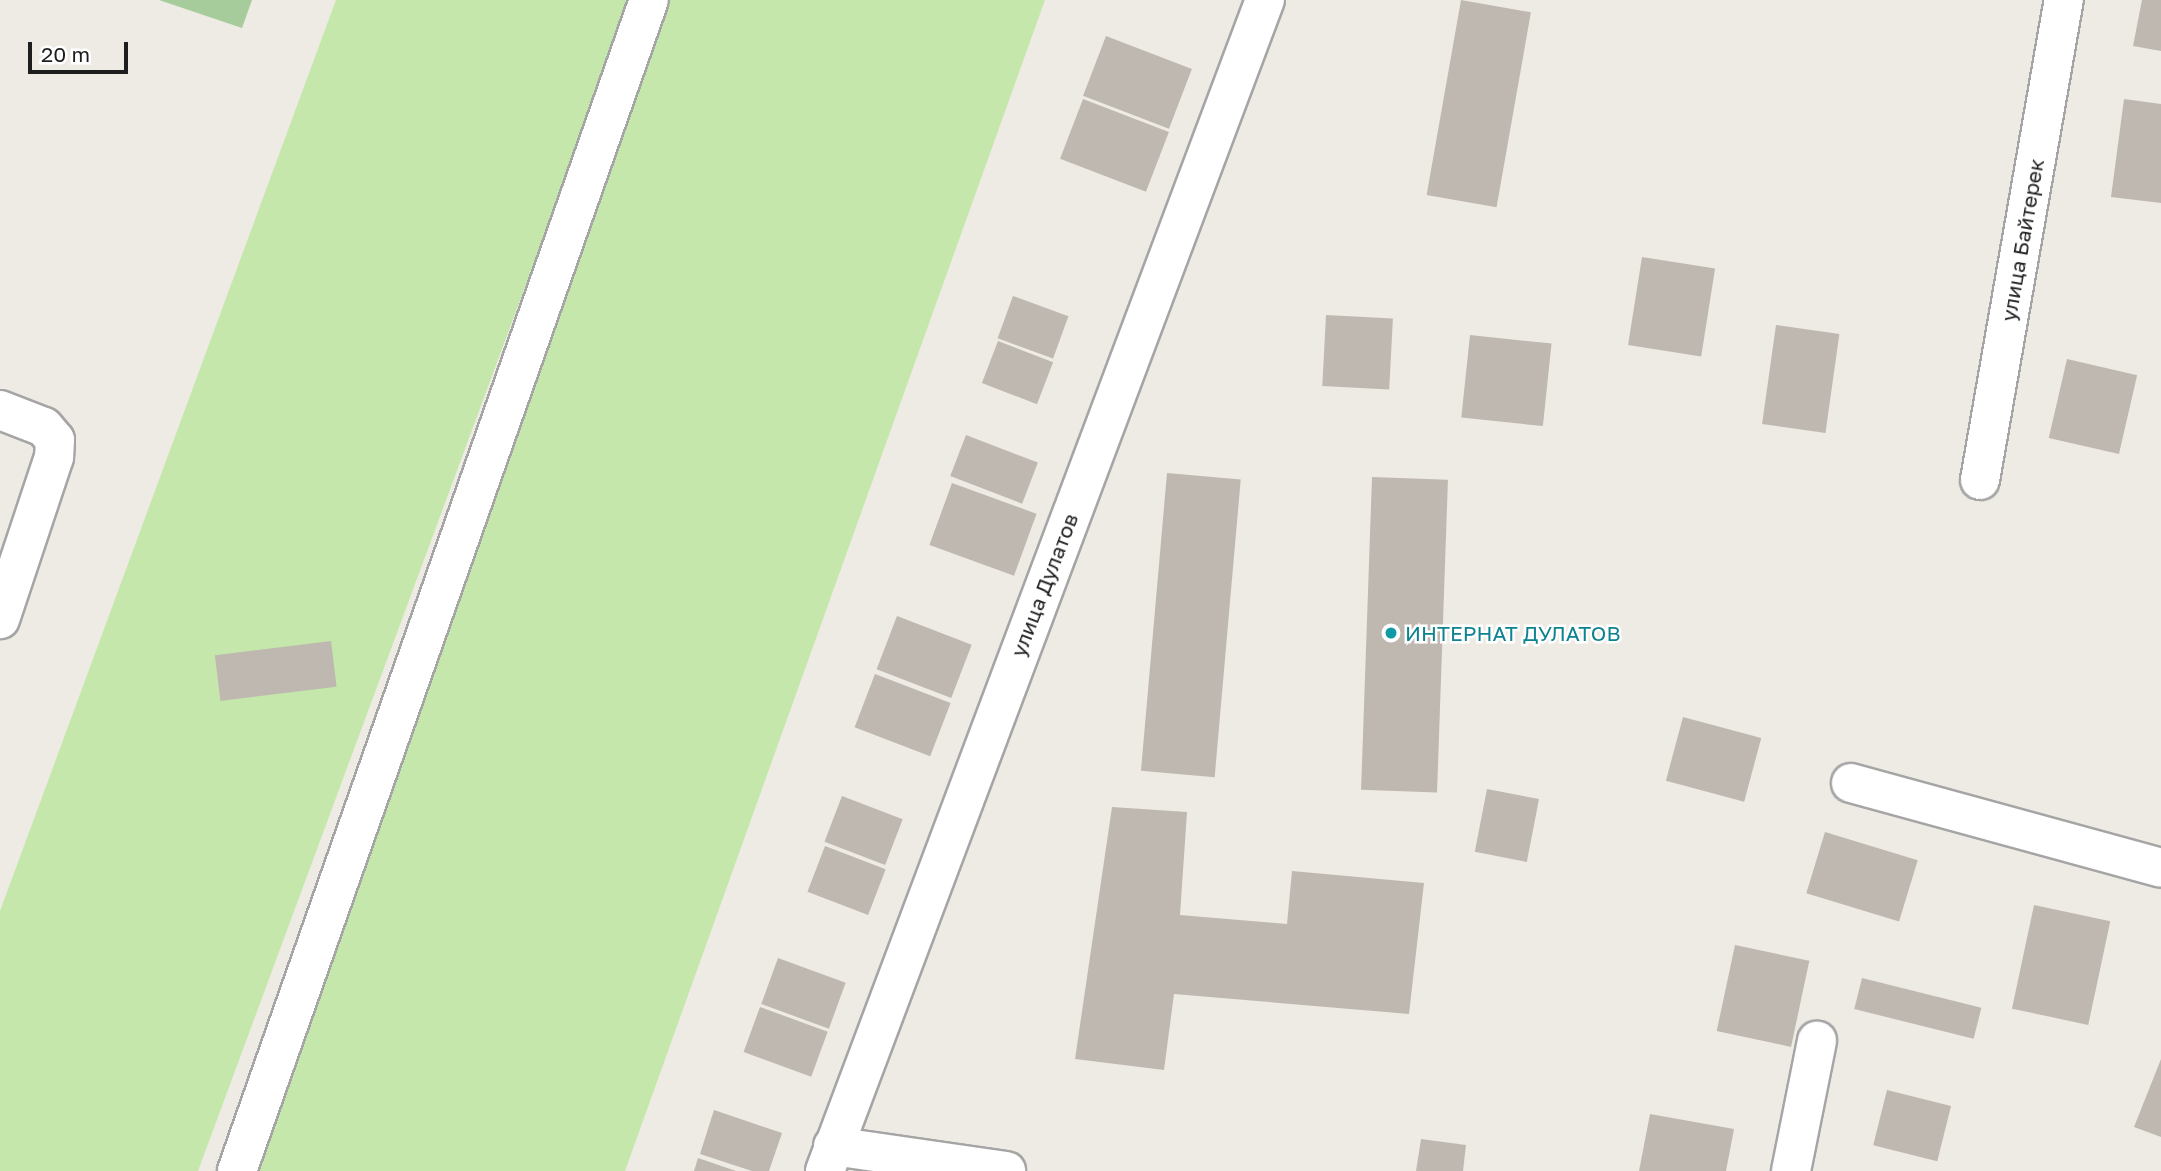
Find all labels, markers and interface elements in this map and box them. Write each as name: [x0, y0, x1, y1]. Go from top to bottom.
scale bar: [32, 28, 131, 72]
text: 20 m: [41, 41, 90, 67]
street label: улица Байтерек: [1995, 157, 2049, 323]
street label: улица Дулатов: [1005, 510, 1083, 660]
place label: ИНТЕРНАТ ДУЛАТОВ: [1405, 620, 1620, 646]
marker: ИНТЕРНАТ ДУЛАТОВ: [1383, 625, 1399, 641]

